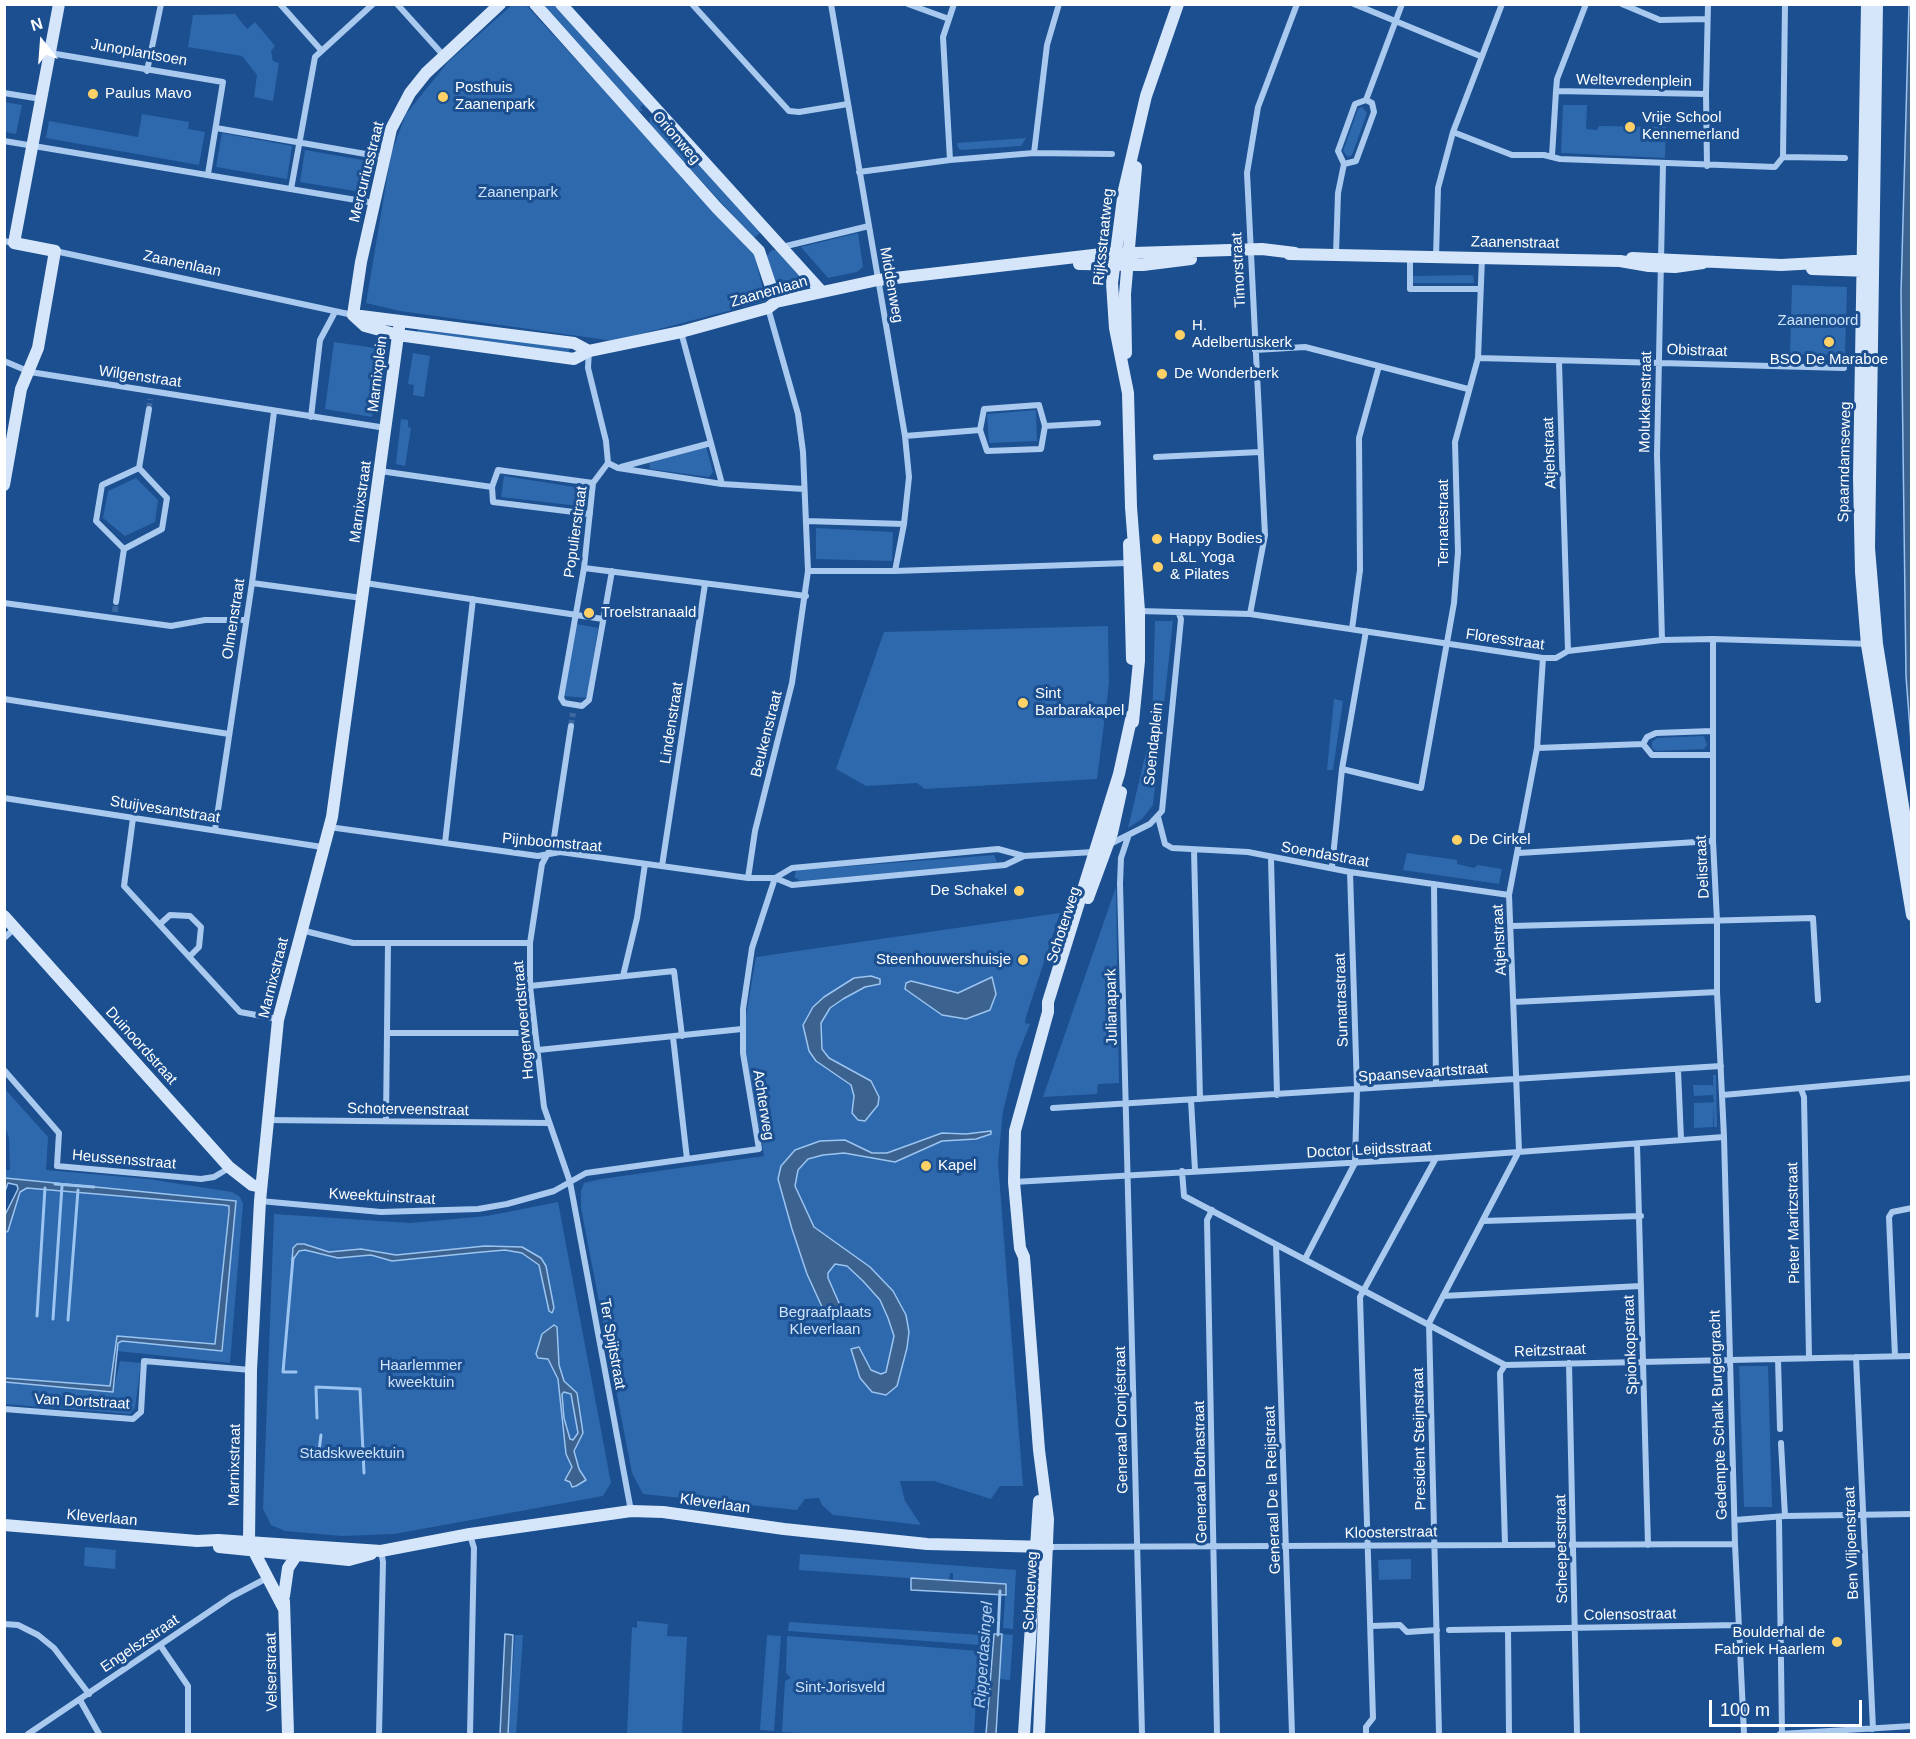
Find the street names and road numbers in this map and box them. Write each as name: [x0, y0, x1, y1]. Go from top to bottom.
street label: Junoplantsoen: [89, 36, 189, 70]
street label: Weltevredenplein: [1576, 71, 1692, 91]
street label: Orionweg: [648, 108, 704, 168]
street label: Mercuriusstraat: [346, 120, 388, 224]
street label: Rijksstraatweg: [1090, 188, 1118, 286]
street label: Timorstraat: [1228, 232, 1250, 308]
street label: Zaanenstraat: [1471, 233, 1559, 253]
street label: Middenweg: [875, 246, 907, 324]
street label: Zaanenlaan: [141, 247, 223, 281]
street label: Zaanenlaan: [728, 272, 810, 312]
street label: Marnixplein: [364, 335, 392, 413]
street label: Obistraat: [1666, 341, 1728, 361]
street label: Molukkenstraat: [1636, 351, 1656, 453]
street label: Wilgenstraat: [97, 362, 183, 392]
street label: Spaarndamseweg: [1835, 401, 1855, 523]
street label: Atjehstraat: [1540, 417, 1560, 489]
street label: Marnixstraat: [346, 460, 376, 544]
street label: Ternatestraat: [1435, 479, 1453, 567]
street label: Populierstraat: [561, 485, 591, 579]
street label: Olmenstraat: [219, 577, 249, 661]
street label: Floresstraat: [1465, 626, 1545, 654]
street label: Lindenstraat: [657, 681, 687, 765]
street label: Beukenstraat: [748, 689, 786, 779]
street label: Soendaplein: [1141, 702, 1167, 786]
street label: Stuijvesantstraat: [109, 792, 221, 828]
street label: Pijnboomstraat: [501, 830, 603, 856]
street label: Delistraat: [1692, 835, 1714, 899]
street label: Soendastraat: [1279, 838, 1371, 872]
street label: Schoterweg: [1043, 885, 1085, 965]
street label: Atjehstraat: [1489, 904, 1511, 976]
street label: Marnixstraat: [255, 936, 293, 1020]
street label: Sumatrastraat: [1331, 953, 1353, 1047]
street label: Hogerwoerdstraat: [510, 960, 538, 1080]
street label: Julianapark: [1102, 968, 1122, 1046]
street label: Duinoordstraat: [101, 1003, 181, 1089]
street label: Spaansevaartstraat: [1357, 1059, 1489, 1087]
street label: Achterweg: [749, 1069, 777, 1141]
street label: Schoterveenstraat: [347, 1100, 469, 1120]
street label: Doctor Leijdsstraat: [1306, 1138, 1432, 1162]
street label: Heussensstraat: [71, 1146, 177, 1174]
street label: Pieter Maritzstraat: [1784, 1162, 1804, 1284]
street label: Kweektuinstraat: [328, 1185, 436, 1209]
street label: Spionkopstraat: [1620, 1295, 1642, 1395]
street label: Ter Spijtstraat: [595, 1297, 629, 1391]
street label: Gedempte Schalk Burgergracht: [1706, 1310, 1732, 1520]
street label: Reitzstraat: [1514, 1341, 1586, 1361]
street label: Generaal Cronjéstraat: [1112, 1346, 1132, 1494]
street label: President Steijnstraat: [1410, 1368, 1430, 1510]
street label: Van Dortstraat: [34, 1391, 130, 1413]
street label: Generaal Bothastraat: [1191, 1401, 1211, 1543]
street label: Generaal De la Reijstraat: [1261, 1406, 1285, 1574]
street label: Marnixstraat: [225, 1424, 245, 1506]
street label: Ben Viljoenstraat: [1841, 1486, 1863, 1600]
street label: Kleverlaan: [679, 1490, 751, 1518]
street label: Scheepersstraat: [1552, 1494, 1572, 1604]
street label: Kleverlaan: [66, 1506, 138, 1530]
street label: Kloosterstraat: [1345, 1523, 1437, 1543]
street label: Schoterweg: [1020, 1551, 1042, 1631]
street label: Colensostraat: [1584, 1605, 1676, 1625]
street label: Engelszstraat: [97, 1611, 183, 1677]
street label: Velserstraat: [262, 1632, 282, 1712]

